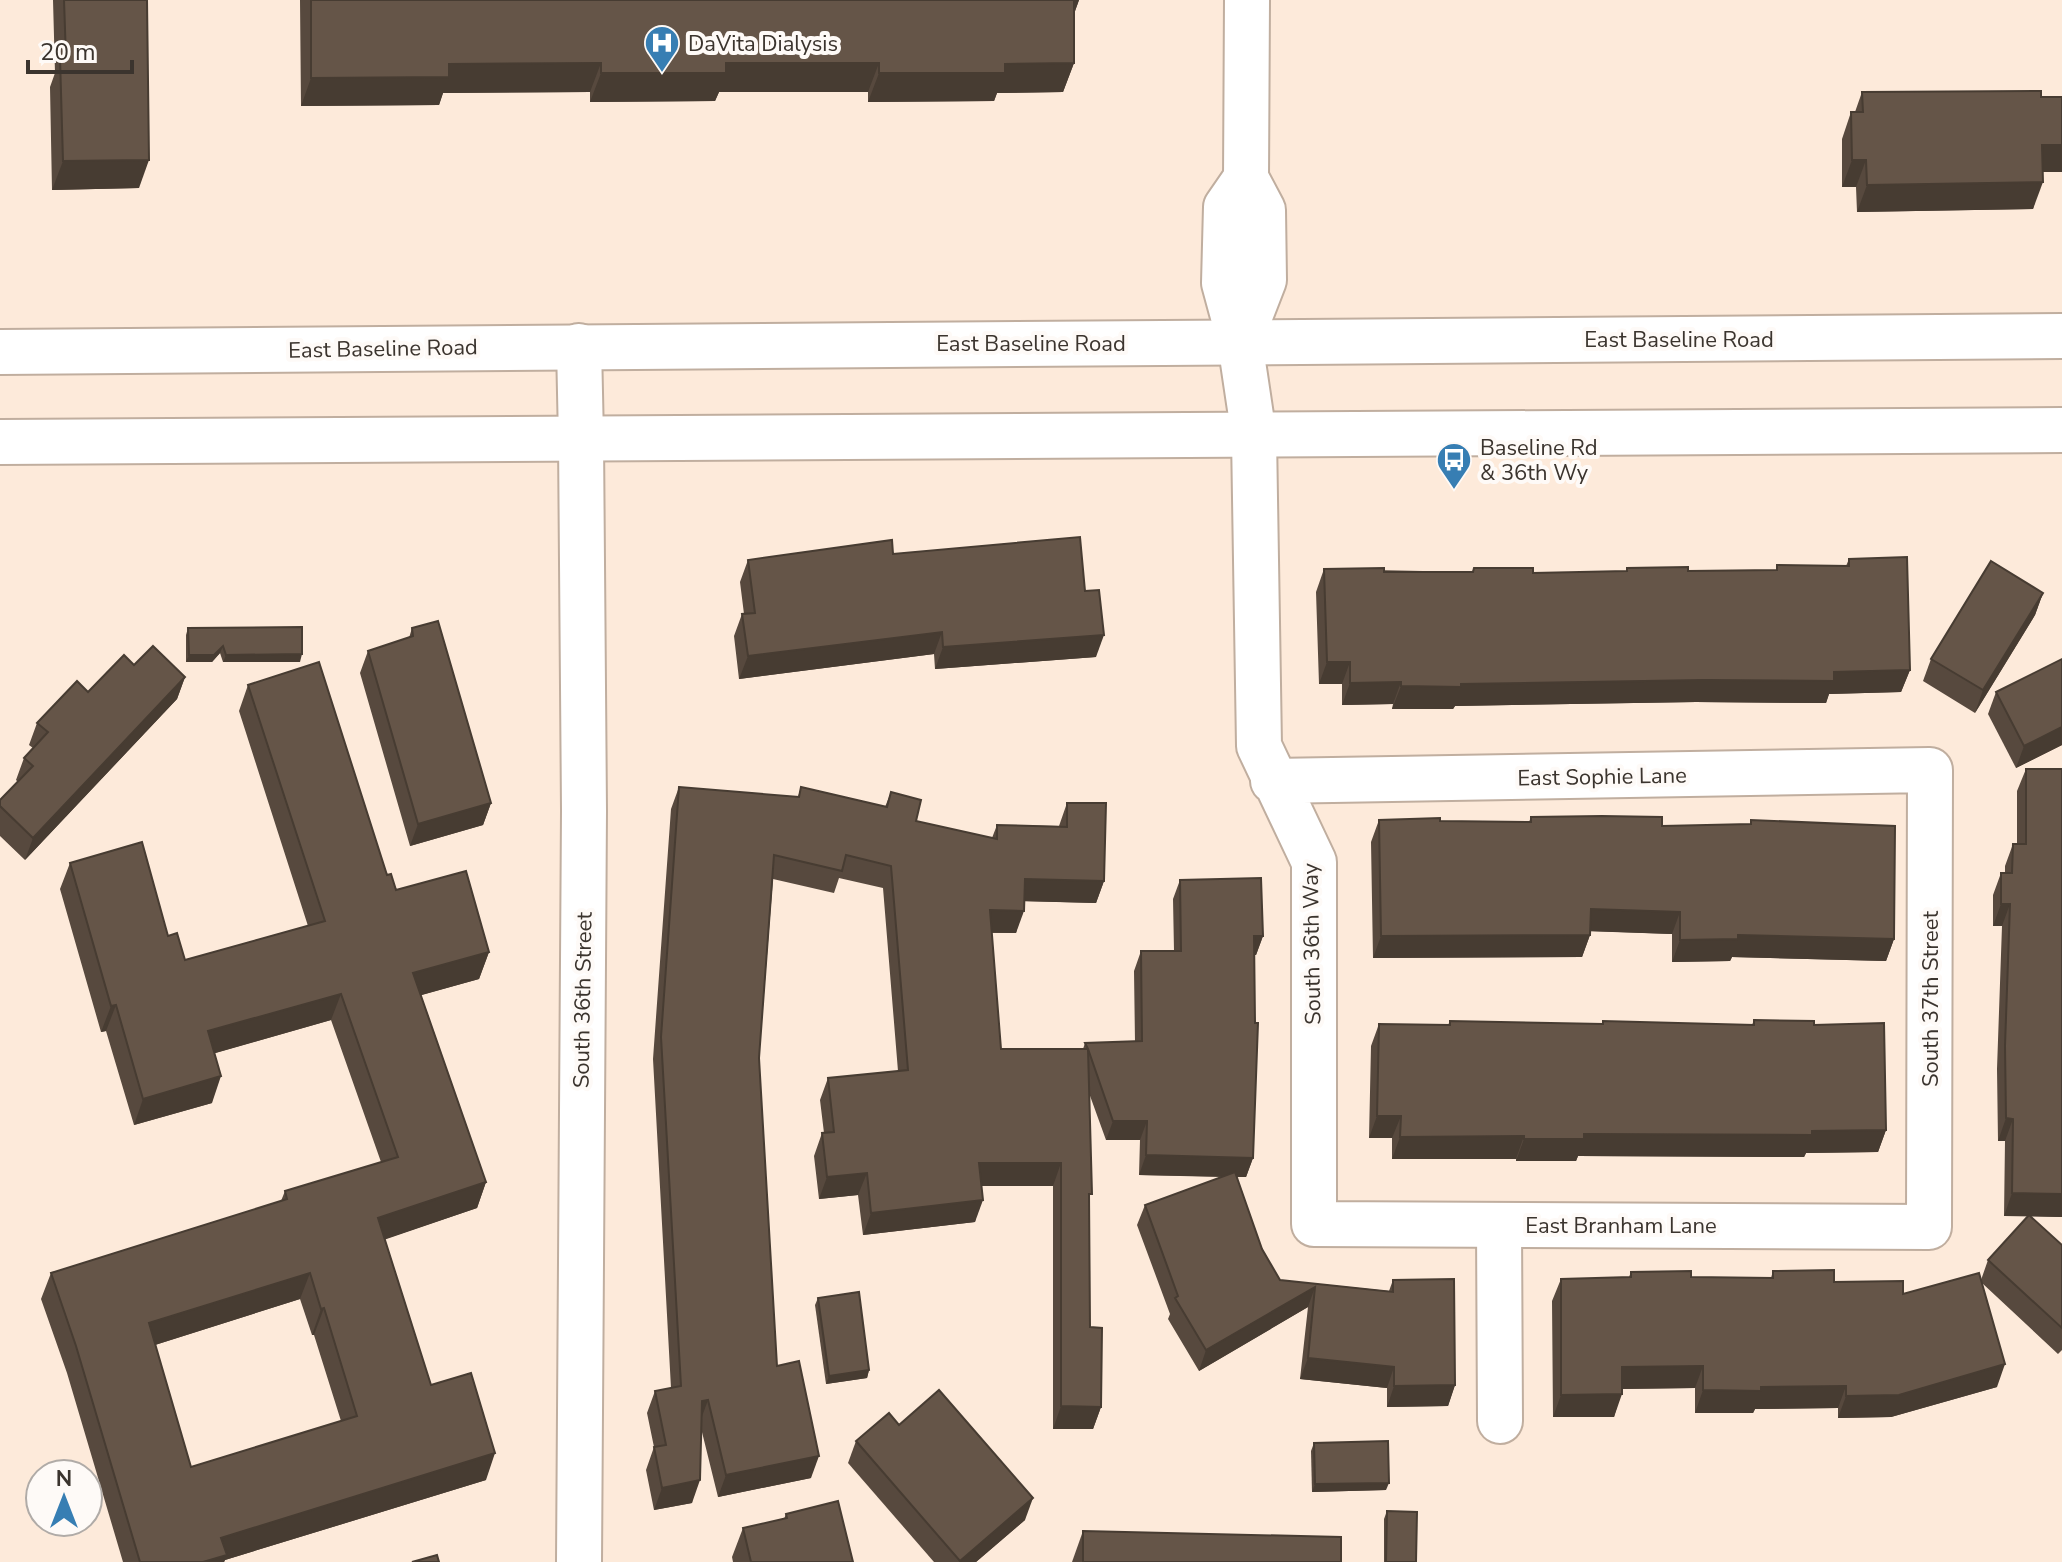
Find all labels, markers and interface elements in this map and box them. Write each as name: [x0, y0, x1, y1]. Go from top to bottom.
scale bar: [28, 24, 132, 74]
hospital icon: DaVita Dialysis: [643, 24, 681, 74]
place label: DaVita Dialysis: [688, 29, 838, 59]
text: 20 m: [40, 36, 96, 68]
street label: East Baseline Road: [1584, 325, 1774, 355]
street label: East Baseline Road: [936, 329, 1126, 359]
street label: East Baseline Road: [288, 332, 478, 366]
place label: Baseline Rd & 36th Wy: [1480, 433, 1598, 488]
bus stop icon: Baseline Rd & 36th Wy: [1435, 441, 1473, 491]
street label: East Sophie Lane: [1517, 761, 1687, 793]
street label: South 36th Way: [1296, 862, 1328, 1025]
street label: South 36th Street: [566, 911, 600, 1088]
street label: South 37th Street: [1916, 911, 1946, 1087]
street label: East Branham Lane: [1525, 1211, 1717, 1241]
north arrow: [24, 1458, 104, 1538]
text: N: [56, 1464, 72, 1494]

